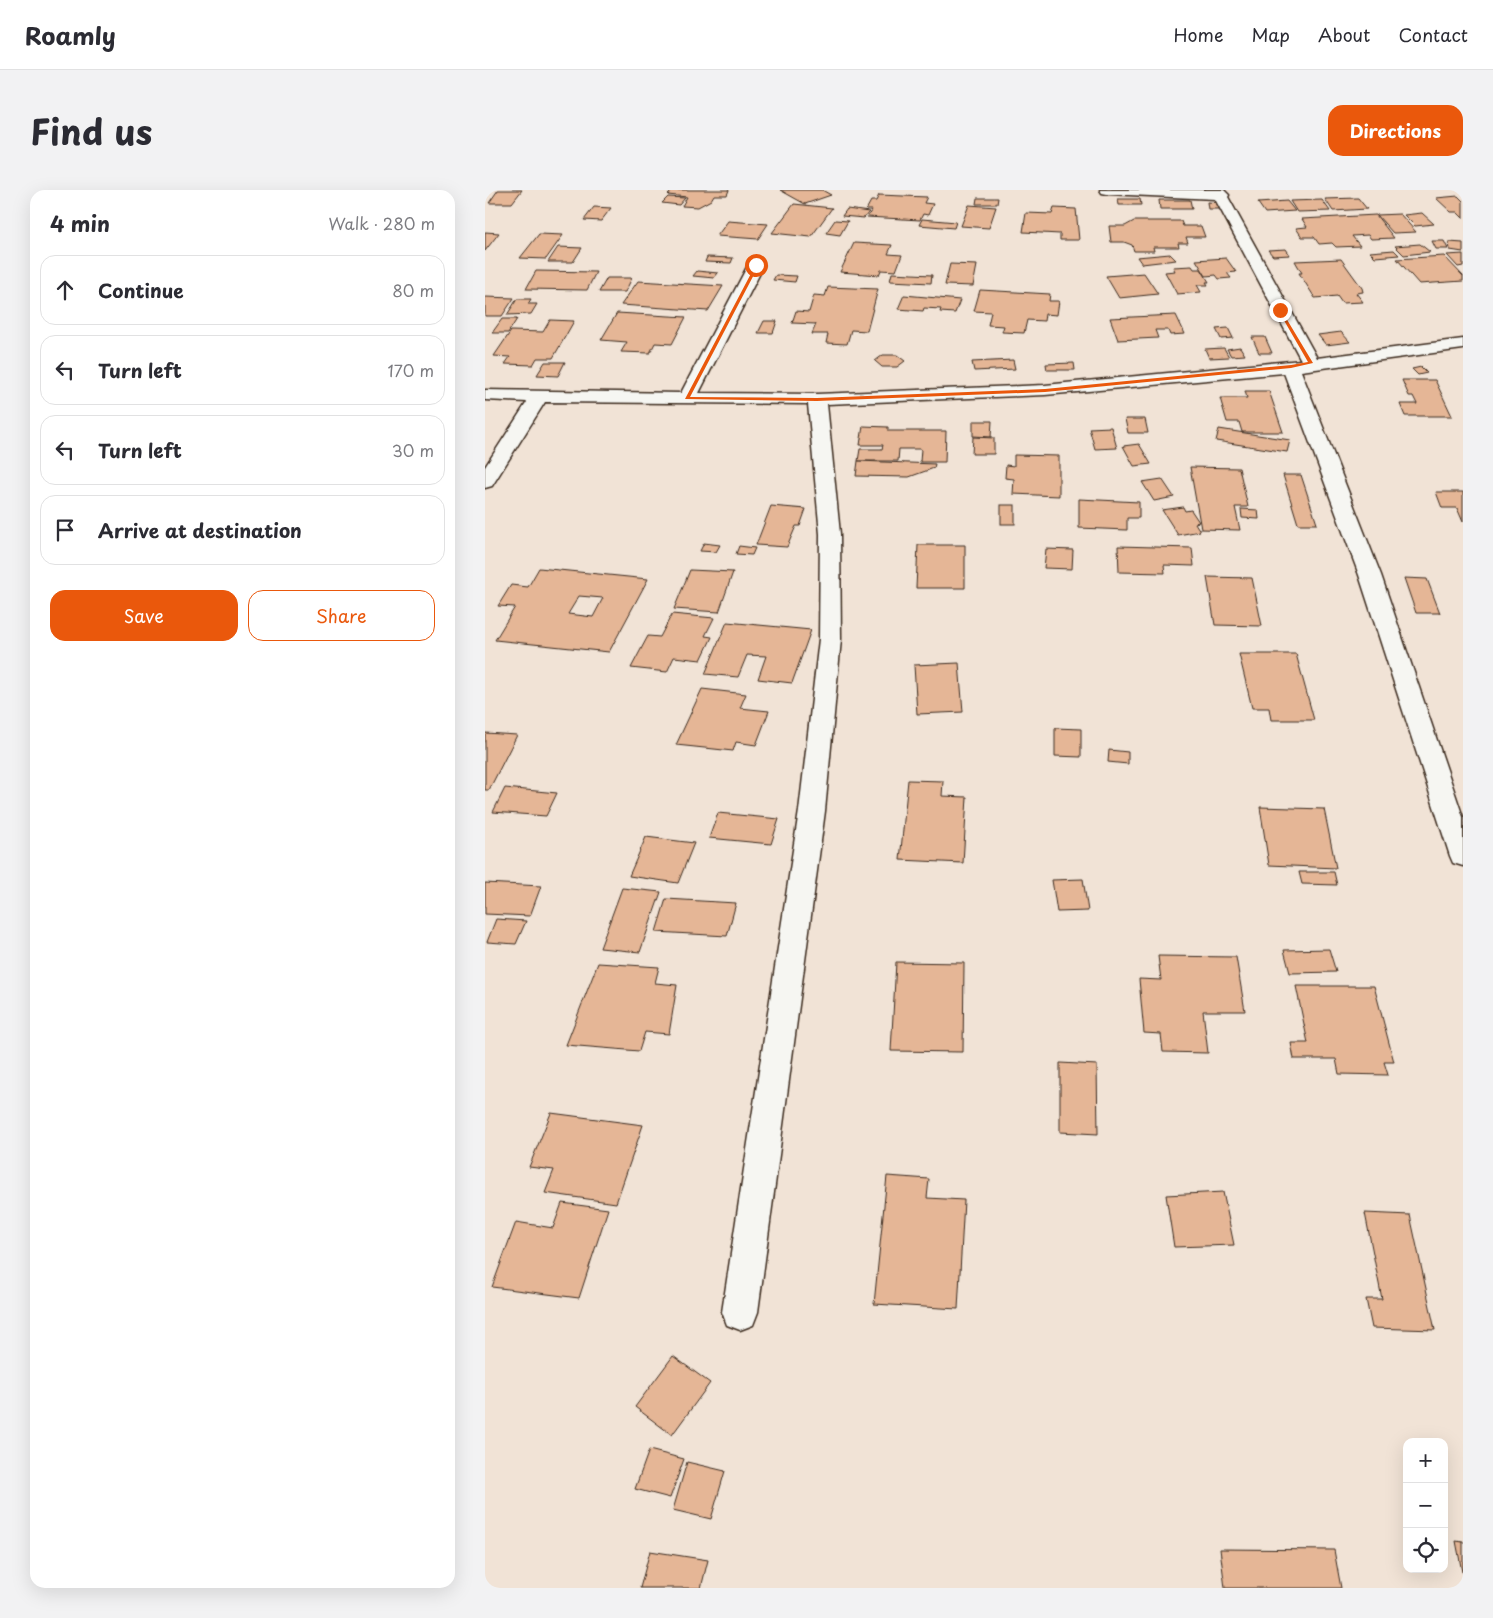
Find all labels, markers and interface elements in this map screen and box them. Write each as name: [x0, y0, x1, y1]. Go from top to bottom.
text: Roamly: [25, 17, 116, 53]
text: Home: [1173, 21, 1223, 48]
text: Map: [1251, 21, 1290, 48]
text: About: [1318, 21, 1370, 48]
text: Contact: [1398, 21, 1468, 48]
text: Find us: [30, 104, 152, 157]
button: Directions: [1328, 105, 1463, 156]
text: 4 min: [50, 207, 110, 239]
text: Walk · 280 m: [328, 211, 435, 235]
route start: [745, 254, 768, 277]
icon: ahead: [51, 276, 79, 304]
text: Continue: [98, 276, 184, 304]
text: 80 m: [392, 278, 434, 302]
route end: [1269, 299, 1292, 322]
icon: left: [51, 356, 79, 384]
text: Turn left: [98, 356, 182, 384]
text: 170 m: [388, 358, 434, 382]
icon: left: [51, 436, 79, 464]
text: Turn left: [98, 436, 182, 464]
text: 30 m: [392, 438, 434, 462]
icon: arrive: [51, 516, 79, 544]
text: Arrive at destination: [98, 516, 302, 544]
button: Save: [50, 590, 238, 641]
button: Share: [248, 590, 435, 641]
map controls: [1403, 1438, 1448, 1573]
button: +: [1403, 1438, 1448, 1483]
button: −: [1403, 1483, 1448, 1528]
button: locate: [1403, 1528, 1448, 1573]

